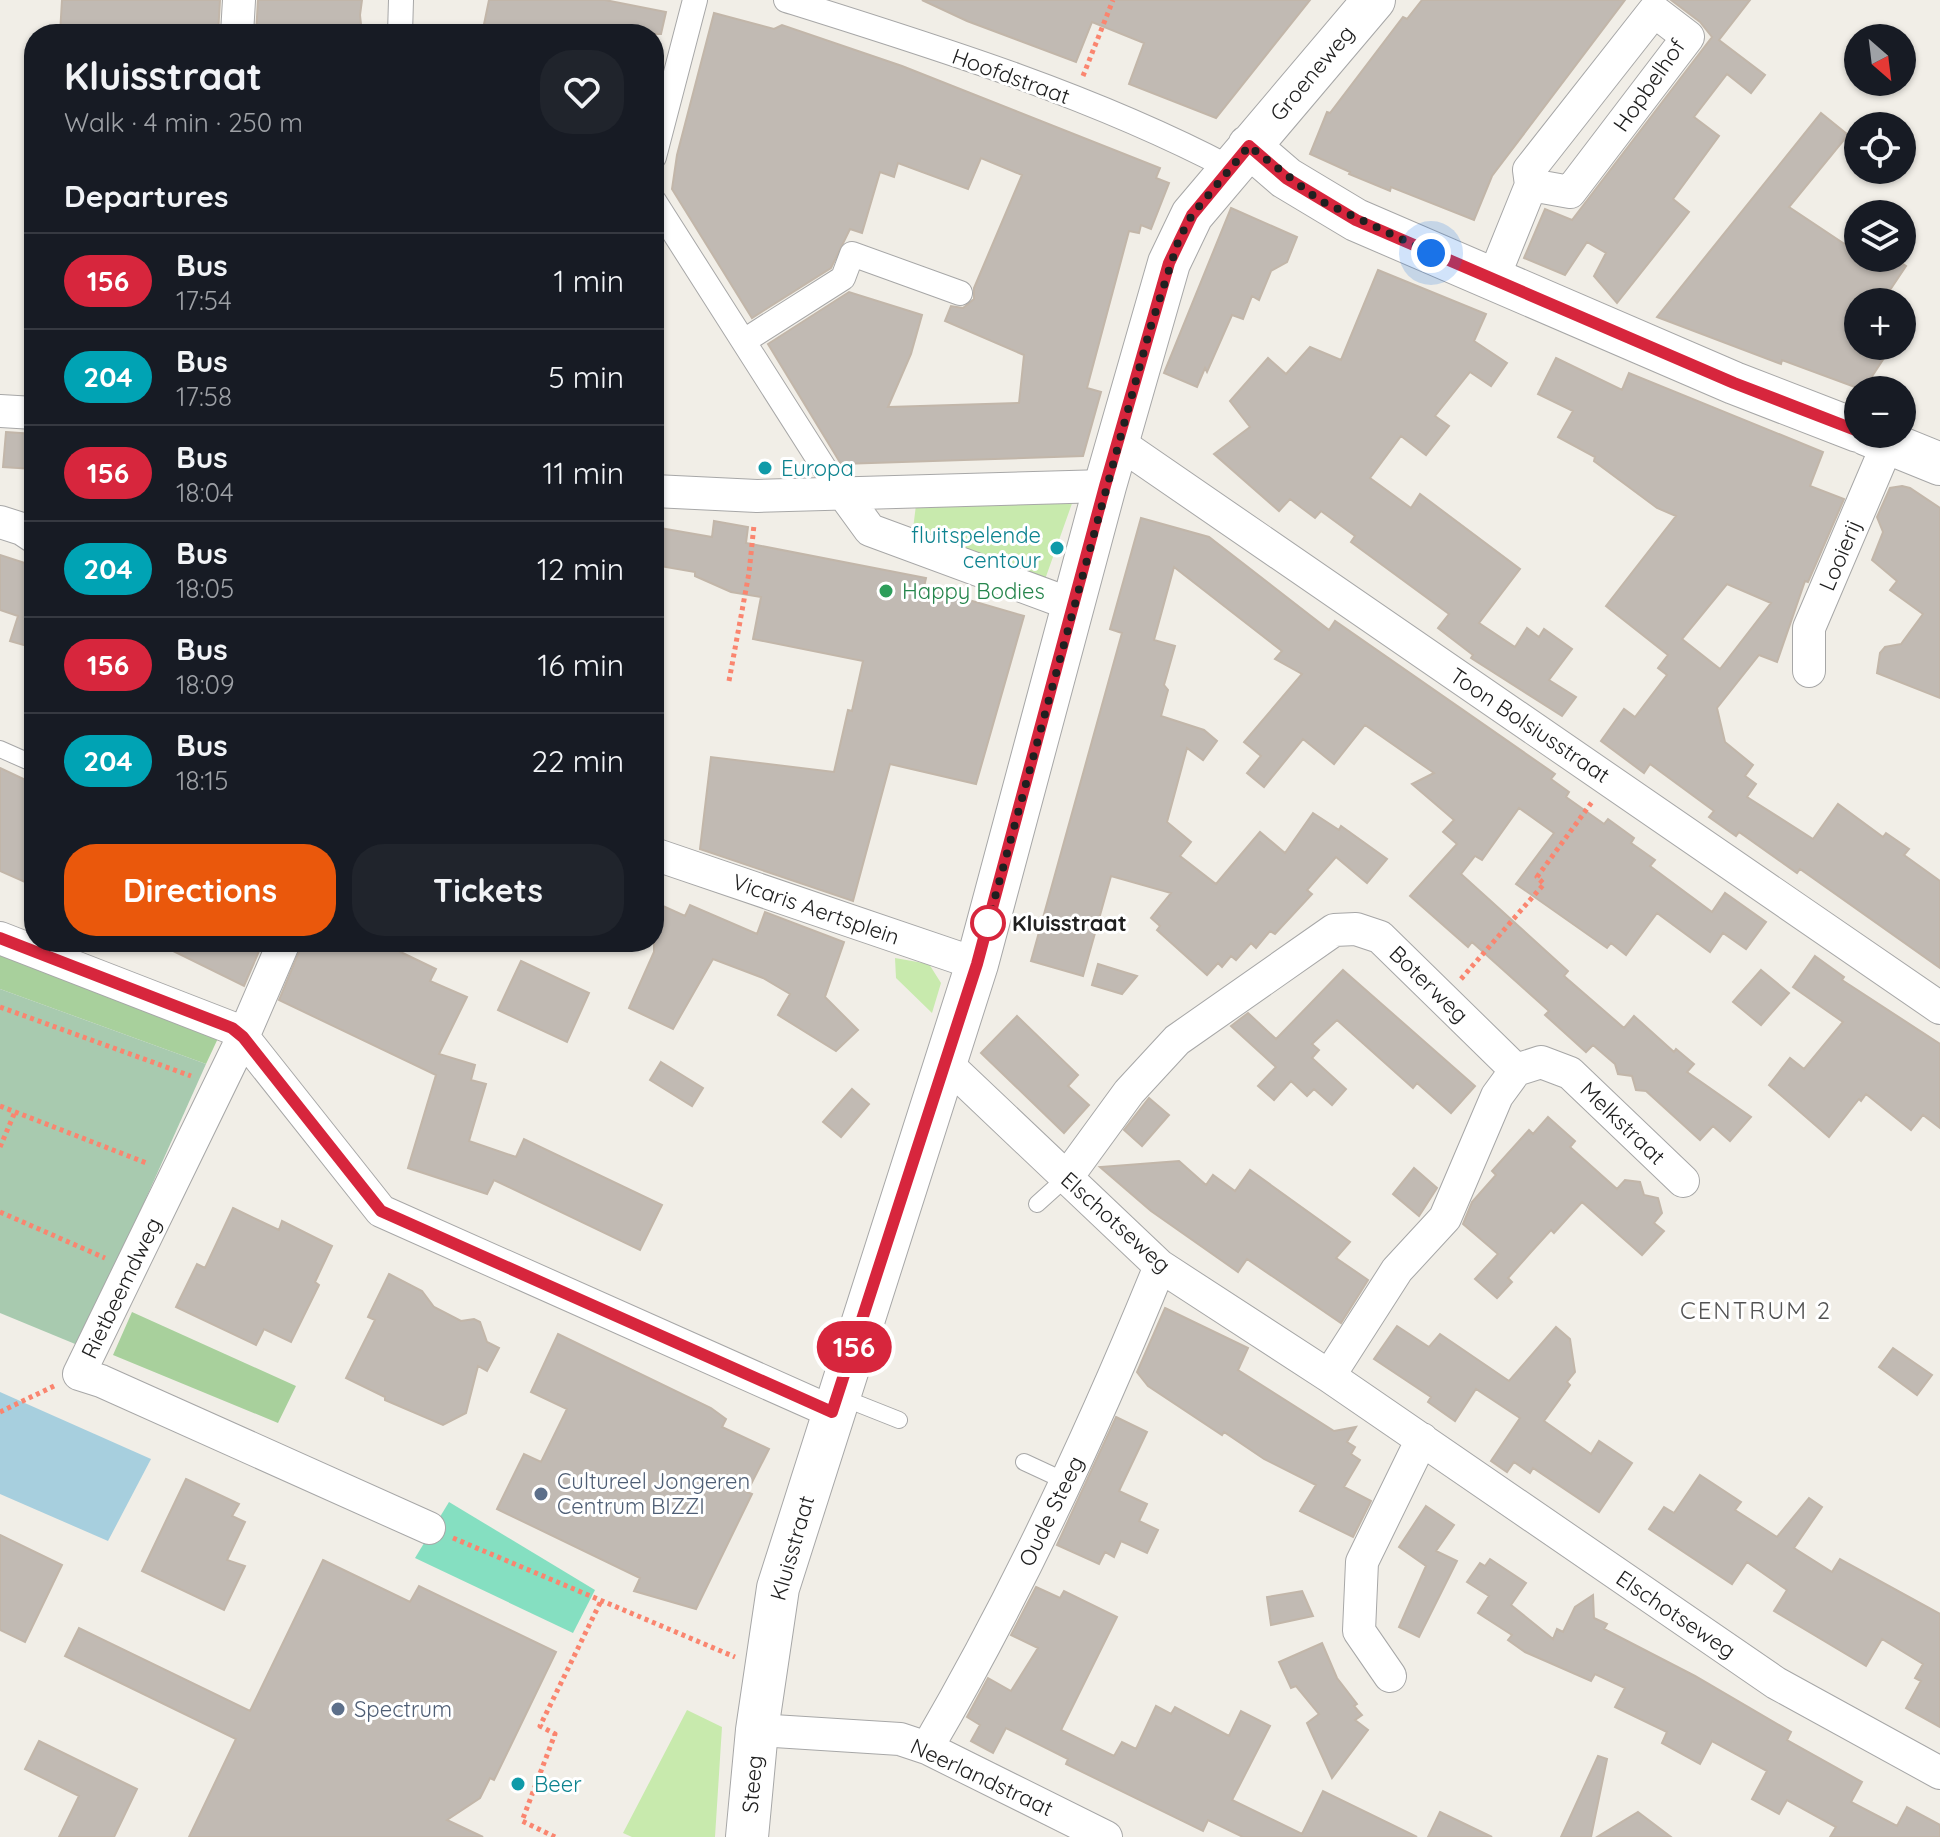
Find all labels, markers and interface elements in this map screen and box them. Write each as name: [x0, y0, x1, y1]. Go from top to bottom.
street label: Groeneweg: [1264, 19, 1360, 127]
north arrow: [1844, 24, 1916, 96]
map controls: [1844, 24, 1916, 448]
street label: Hopbelhof: [1607, 33, 1691, 137]
street label: Hoofdstraat: [948, 42, 1074, 110]
button: heart: [540, 50, 624, 134]
text: Kluisstraat: [64, 52, 262, 100]
text: Walk · 4 min · 250 m: [64, 106, 303, 139]
button: locate: [1844, 112, 1916, 184]
text: Departures: [64, 177, 229, 215]
button: layers: [1844, 200, 1916, 272]
your location: [1411, 233, 1451, 273]
text: Bus: [176, 246, 228, 284]
text: 1 min: [554, 262, 624, 300]
text: 156: [87, 263, 129, 298]
text: 17:54: [176, 284, 232, 317]
button: +: [1844, 288, 1916, 360]
text: Bus: [176, 342, 228, 380]
text: 5 min: [548, 358, 624, 396]
text: 204: [83, 359, 133, 394]
button: −: [1844, 376, 1916, 448]
text: 17:58: [176, 380, 232, 413]
text: Bus: [176, 438, 228, 476]
text: 11 min: [542, 454, 624, 492]
place label: Europa: [781, 454, 854, 482]
text: 156: [87, 455, 129, 490]
marker: Europa: [756, 459, 774, 477]
text: 18:04: [176, 476, 234, 509]
street label: Looierij: [1813, 515, 1867, 595]
place label: fluitspelende centour: [911, 521, 1042, 574]
text: Bus: [176, 534, 228, 572]
marker: fluitspelende centour: [1048, 539, 1066, 557]
text: 12 min: [537, 550, 624, 588]
text: 204: [83, 551, 133, 586]
text: 18:05: [176, 572, 234, 605]
place label: Happy Bodies: [902, 577, 1045, 605]
marker: Happy Bodies: [877, 582, 895, 600]
text: Bus: [176, 630, 228, 668]
text: 16 min: [537, 646, 624, 684]
text: 156: [87, 647, 129, 682]
street label: Toon Bolsiusstraat: [1445, 661, 1615, 789]
text: 18:09: [176, 668, 235, 701]
text: Bus: [176, 726, 228, 764]
text: 22 min: [531, 742, 624, 780]
text: 204: [83, 743, 133, 778]
text: 18:15: [176, 764, 228, 797]
button: Directions: [64, 844, 336, 936]
button: Tickets: [352, 844, 624, 936]
street label: Vicaris Aertsplein: [729, 867, 903, 951]
marker: Kluisstraat: [971, 906, 1005, 940]
place label: Kluisstraat: [1012, 909, 1127, 937]
street label: Boterweg: [1383, 939, 1475, 1029]
street label: Melkstraat: [1575, 1076, 1671, 1170]
street label: Elschotseweg: [1055, 1165, 1177, 1279]
street label: Rietbeemdweg: [75, 1213, 167, 1363]
district label: CENTRUM 2: [1680, 1295, 1832, 1325]
line badge: 156: [808, 1321, 900, 1373]
text: 156: [833, 1329, 875, 1364]
street label: Oude Steeg: [1012, 1451, 1090, 1571]
place label: Cultureel Jongeren Centrum BIZZI: [557, 1467, 750, 1520]
marker: Cultureel Jongeren Centrum BIZZI: [532, 1485, 550, 1503]
street label: Kluisstraat: [764, 1492, 820, 1604]
street label: Elschotseweg: [1611, 1564, 1741, 1664]
place label: Spectrum: [354, 1695, 452, 1723]
marker: Spectrum: [329, 1700, 347, 1718]
street label: Neerlandstraat: [906, 1732, 1058, 1822]
street label: Steeg: [736, 1754, 768, 1814]
place label: Beer: [534, 1770, 582, 1798]
marker: Beer: [509, 1775, 527, 1793]

